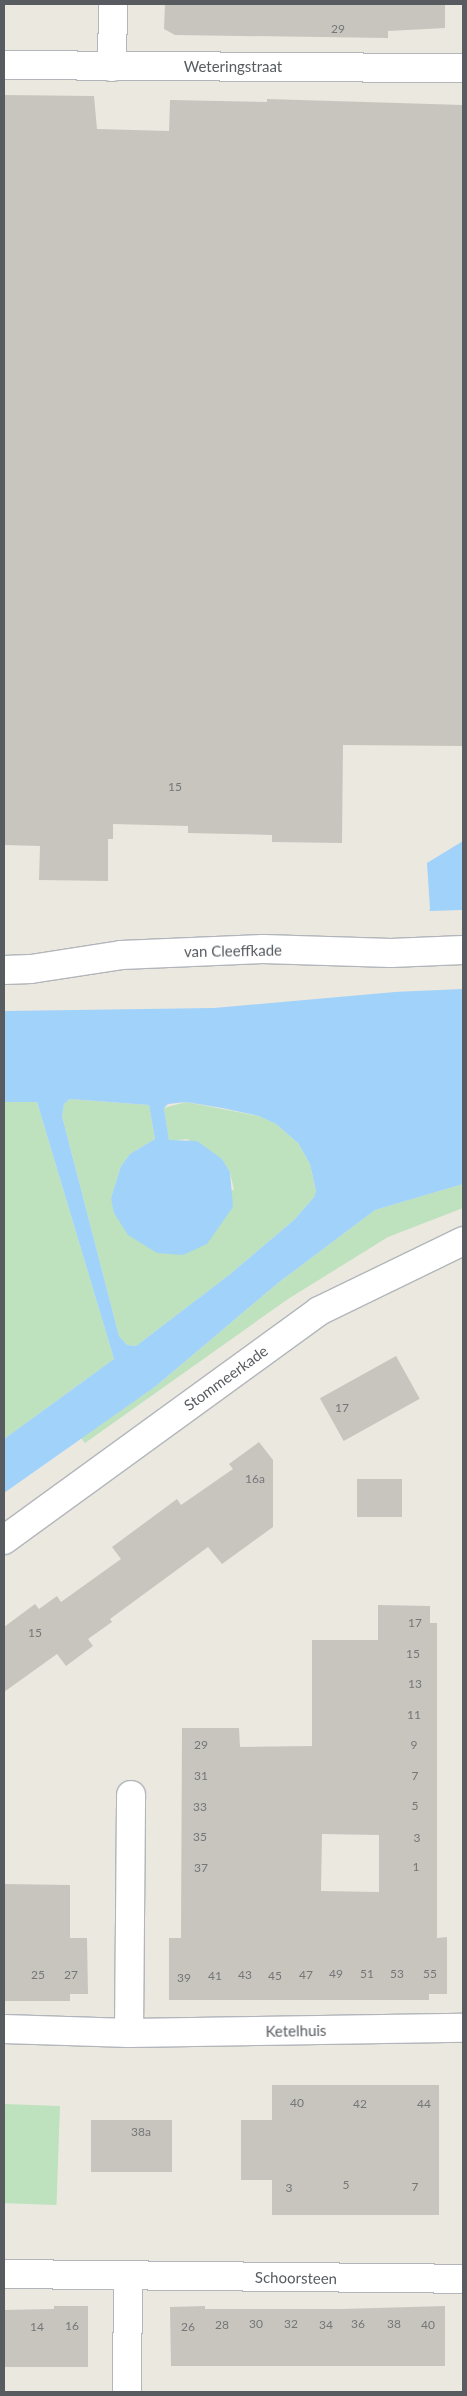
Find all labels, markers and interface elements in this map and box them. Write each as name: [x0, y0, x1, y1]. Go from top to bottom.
house number: 29: [331, 22, 345, 36]
street label: Weteringstraat: [184, 58, 282, 76]
house number: 15: [168, 780, 182, 794]
street label: van Cleeffkade: [184, 941, 282, 961]
street label: Stommeerkade: [181, 1342, 271, 1414]
house number: 17: [335, 1401, 349, 1415]
house number: 16a: [245, 1472, 265, 1486]
house number: 17: [408, 1616, 422, 1630]
house number: 15: [28, 1626, 42, 1640]
house number: 15: [406, 1647, 420, 1661]
house number: 13: [408, 1677, 422, 1691]
house number: 11: [407, 1708, 421, 1722]
house number: 29: [194, 1738, 208, 1752]
house number: 9: [411, 1738, 417, 1752]
house number: 31: [194, 1769, 208, 1783]
house number: 7: [412, 1769, 418, 1783]
house number: 5: [412, 1799, 418, 1813]
house number: 33: [193, 1800, 207, 1814]
house number: 35: [193, 1830, 207, 1844]
house number: 3: [414, 1831, 420, 1845]
house number: 1: [413, 1860, 419, 1874]
house number: 37: [194, 1861, 208, 1875]
house number: 49: [329, 1967, 343, 1981]
house number: 51: [360, 1967, 374, 1981]
house number: 53: [390, 1967, 404, 1981]
house number: 55: [423, 1967, 437, 1981]
house number: 25: [31, 1968, 45, 1982]
house number: 27: [64, 1968, 78, 1982]
house number: 43: [238, 1968, 252, 1982]
house number: 47: [299, 1968, 313, 1982]
house number: 41: [208, 1969, 222, 1983]
house number: 45: [268, 1969, 282, 1983]
house number: 39: [177, 1971, 191, 1985]
street label: Ketelhuis: [265, 2021, 327, 2041]
house number: 40: [290, 2096, 304, 2110]
house number: 42: [353, 2097, 367, 2111]
house number: 44: [417, 2097, 431, 2111]
house number: 38a: [131, 2125, 151, 2139]
house number: 5: [343, 2178, 349, 2192]
house number: 7: [412, 2180, 418, 2194]
house number: 3: [286, 2181, 292, 2195]
street label: Schoorsteen: [255, 2268, 337, 2288]
house number: 30: [249, 2317, 263, 2331]
house number: 32: [284, 2317, 298, 2331]
house number: 36: [351, 2317, 365, 2331]
house number: 38: [387, 2317, 401, 2331]
house number: 28: [215, 2318, 229, 2332]
house number: 34: [319, 2318, 333, 2332]
house number: 40: [421, 2318, 435, 2332]
house number: 16: [65, 2319, 79, 2333]
house number: 14: [30, 2320, 44, 2334]
house number: 26: [181, 2320, 195, 2334]

